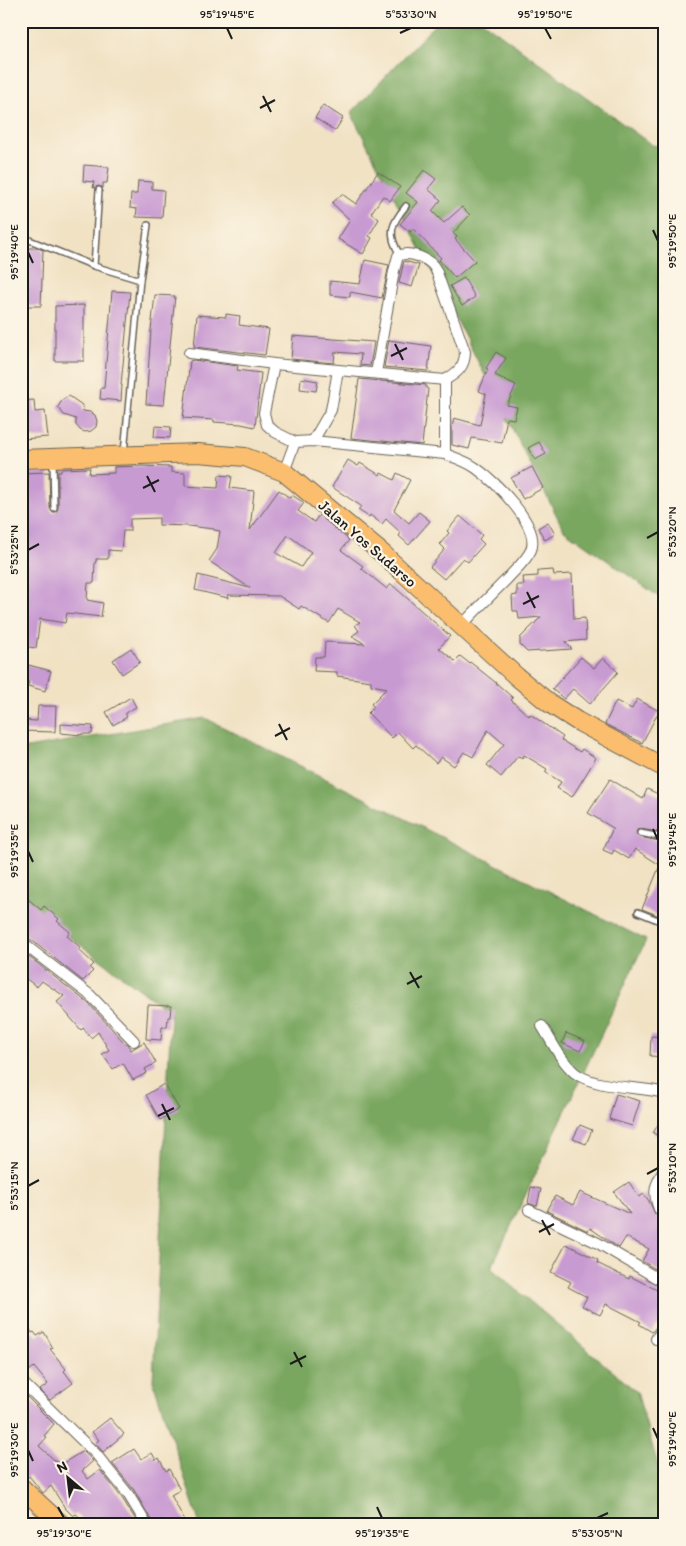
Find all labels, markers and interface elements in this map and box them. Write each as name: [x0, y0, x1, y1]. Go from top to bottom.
text: 95°19'45"E: [200, 7, 255, 21]
text: 5°53'30"N: [385, 7, 437, 21]
text: 95°19'50"E: [518, 7, 573, 21]
text: 95°19'50"E: [665, 213, 679, 268]
text: 95°19'40"E: [7, 224, 21, 280]
street label: Jalan Yos Sudarso: [315, 495, 421, 591]
text: 5°53'20"N: [665, 506, 679, 558]
text: 5°53'25"N: [7, 525, 21, 575]
text: 95°19'45"E: [665, 812, 679, 867]
text: 95°19'35"E: [7, 824, 21, 878]
text: 5°53'10"N: [665, 1143, 679, 1193]
text: 5°53'15"N: [7, 1161, 21, 1211]
text: 95°19'40"E: [665, 1411, 679, 1467]
text: 95°19'30"E: [7, 1422, 21, 1478]
north arrow: [42, 1454, 92, 1504]
text: N: [54, 1457, 70, 1477]
text: 95°19'30"E: [36, 1526, 92, 1540]
text: 95°19'35"E: [355, 1526, 409, 1540]
text: 5°53'05"N: [571, 1526, 623, 1540]

